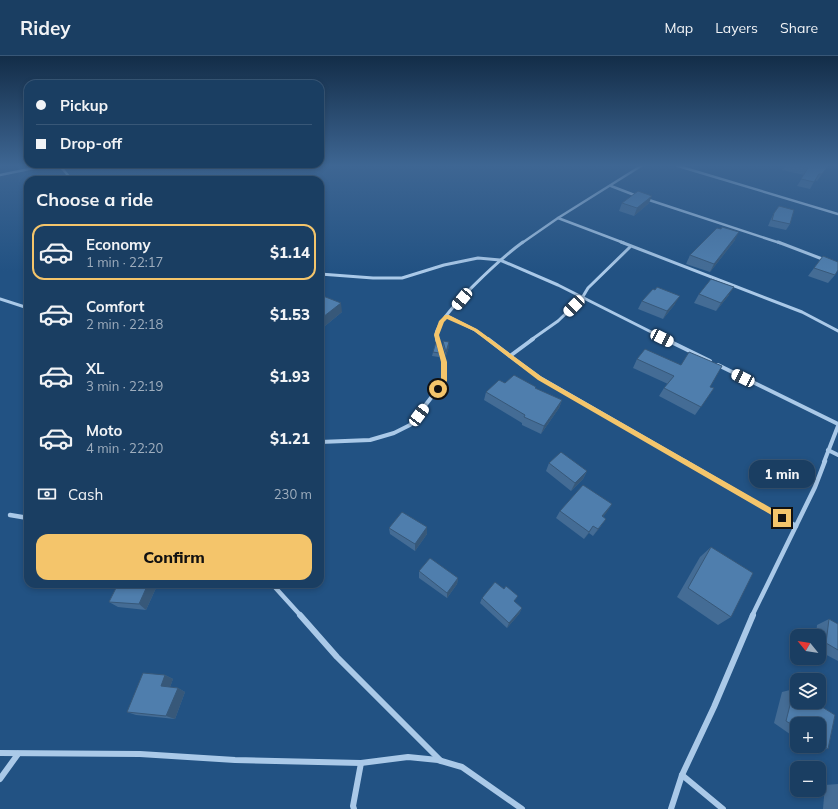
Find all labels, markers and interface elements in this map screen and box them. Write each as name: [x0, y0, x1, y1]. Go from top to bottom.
text: Ridey: [20, 16, 71, 40]
text: Map: [664, 19, 693, 37]
text: Layers: [715, 19, 758, 37]
text: Share: [780, 19, 818, 37]
text: Pickup: [60, 96, 108, 115]
text: Drop-off: [60, 134, 122, 153]
text: Choose a ride: [36, 188, 153, 211]
icon: car: [38, 234, 74, 270]
text: Economy: [86, 235, 151, 254]
text: $1.14: [270, 243, 310, 262]
text: 1 min · 22:17: [86, 254, 163, 270]
car: [450, 286, 474, 312]
car: [561, 293, 587, 319]
icon: car: [38, 296, 74, 332]
text: Comfort: [86, 297, 144, 316]
text: $1.53: [270, 305, 310, 324]
text: 2 min · 22:18: [86, 316, 163, 332]
car: [649, 327, 675, 349]
icon: car: [38, 358, 74, 394]
text: XL: [86, 359, 104, 378]
text: $1.93: [270, 367, 310, 386]
car: [730, 367, 756, 389]
text: 3 min · 22:19: [86, 378, 163, 394]
route start: [429, 380, 447, 398]
car: [407, 402, 431, 428]
icon: car: [38, 420, 74, 456]
text: Moto: [86, 421, 122, 440]
text: $1.21: [270, 429, 310, 448]
text: 4 min · 22:20: [86, 440, 163, 456]
callout: 1 min: [749, 460, 815, 488]
text: 1 min: [765, 466, 799, 482]
icon: cash: [36, 483, 58, 505]
text: Cash: [68, 485, 103, 504]
text: 230 m: [274, 486, 312, 502]
route end: [773, 509, 791, 527]
button: Confirm: [36, 534, 312, 580]
north arrow: [790, 629, 826, 665]
map controls: [790, 629, 826, 797]
button: layers: [790, 673, 826, 709]
button: +: [790, 717, 826, 753]
button: −: [790, 761, 826, 797]

